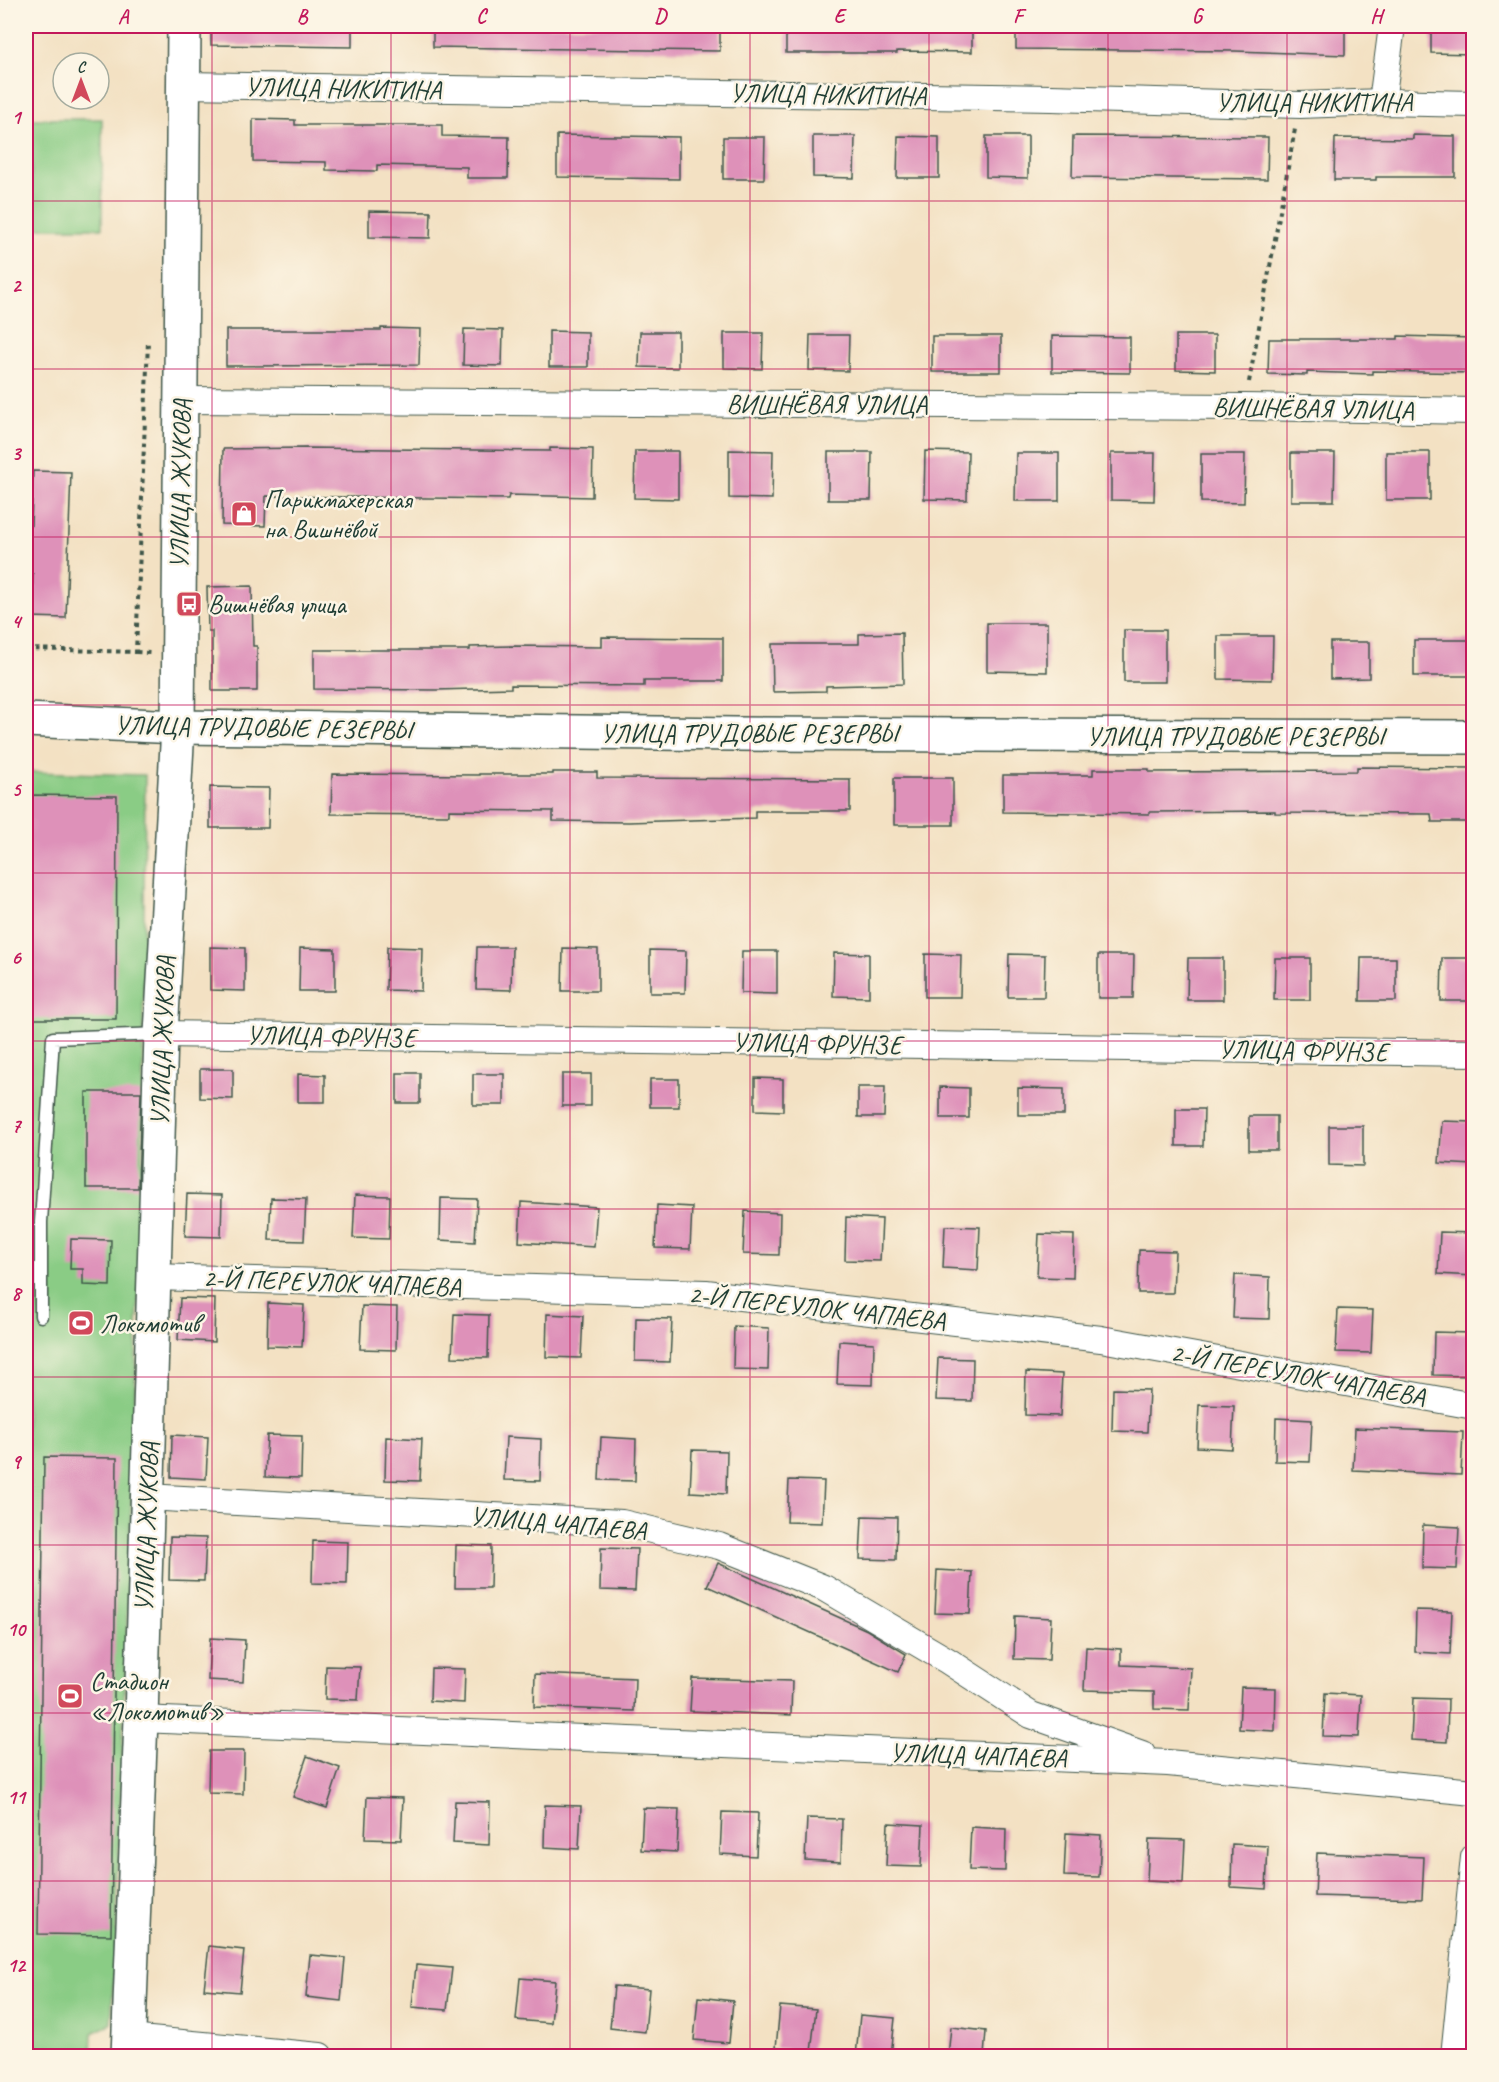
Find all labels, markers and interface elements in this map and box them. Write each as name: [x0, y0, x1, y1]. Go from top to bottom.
text: A: [118, 4, 130, 29]
text: B: [297, 4, 309, 29]
text: C: [476, 4, 488, 29]
text: D: [654, 4, 668, 29]
text: E: [834, 4, 848, 29]
text: F: [1013, 4, 1027, 29]
text: G: [1192, 4, 1205, 29]
text: H: [1370, 4, 1385, 29]
north arrow: [51, 51, 111, 111]
text: С: [77, 57, 87, 77]
street label: УЛИЦА НИКИТИНА: [245, 70, 443, 107]
street label: УЛИЦА НИКИТИНА: [730, 76, 928, 113]
street label: УЛИЦА НИКИТИНА: [1216, 86, 1414, 119]
text: 1: [12, 105, 23, 130]
text: 2: [12, 273, 23, 298]
street label: ВИШНЁВАЯ УЛИЦА: [727, 388, 928, 421]
street label: ВИШНЁВАЯ УЛИЦА: [1212, 390, 1415, 427]
street label: УЛИЦА ЖУКОВА: [163, 398, 198, 569]
text: 3: [12, 441, 23, 466]
place label: Парикмахерская на Вишнёвой: [264, 483, 414, 546]
shop icon: Парикмахерская на Вишнёвой: [229, 499, 259, 529]
place label: Вишнёвая улица: [208, 588, 347, 621]
bus stop icon: Вишнёвая улица: [174, 589, 204, 619]
text: 4: [12, 609, 24, 634]
street label: УЛИЦА ТРУДОВЫЕ РЕЗЕРВЫ: [114, 708, 416, 747]
street label: УЛИЦА ТРУДОВЫЕ РЕЗЕРВЫ: [601, 717, 902, 750]
street label: УЛИЦА ТРУДОВЫЕ РЕЗЕРВЫ: [1087, 720, 1388, 753]
text: 5: [12, 777, 23, 802]
text: 6: [11, 945, 22, 970]
street label: УЛИЦА ЖУКОВА: [143, 954, 182, 1127]
street label: УЛИЦА ФРУНЗЕ: [246, 1019, 420, 1055]
street label: УЛИЦА ФРУНЗЕ: [732, 1026, 906, 1062]
street label: УЛИЦА ФРУНЗЕ: [1218, 1033, 1392, 1069]
text: 7: [12, 1113, 23, 1138]
street label: 2-Й ПЕРЕУЛОК ЧАПАЕВА: [203, 1262, 462, 1304]
street label: 2-Й ПЕРЕУЛОК ЧАПАЕВА: [687, 1278, 948, 1337]
text: 8: [12, 1281, 24, 1306]
place label: Локомотив: [100, 1307, 205, 1340]
sports icon: Локомотив: [66, 1308, 96, 1338]
street label: 2-Й ПЕРЕУЛОК ЧАПАЕВА: [1168, 1336, 1429, 1413]
street label: УЛИЦА ЖУКОВА: [127, 1440, 166, 1613]
text: 9: [12, 1449, 23, 1474]
street label: УЛИЦА ЧАПАЕВА: [468, 1499, 649, 1548]
text: 10: [7, 1617, 27, 1642]
place label: Стадион «Локомотив»: [90, 1665, 224, 1728]
sports icon: Стадион «Локомотив»: [55, 1681, 85, 1711]
street label: УЛИЦА ЧАПАЕВА: [889, 1736, 1069, 1775]
text: 11: [7, 1785, 27, 1810]
text: 12: [7, 1953, 27, 1978]

